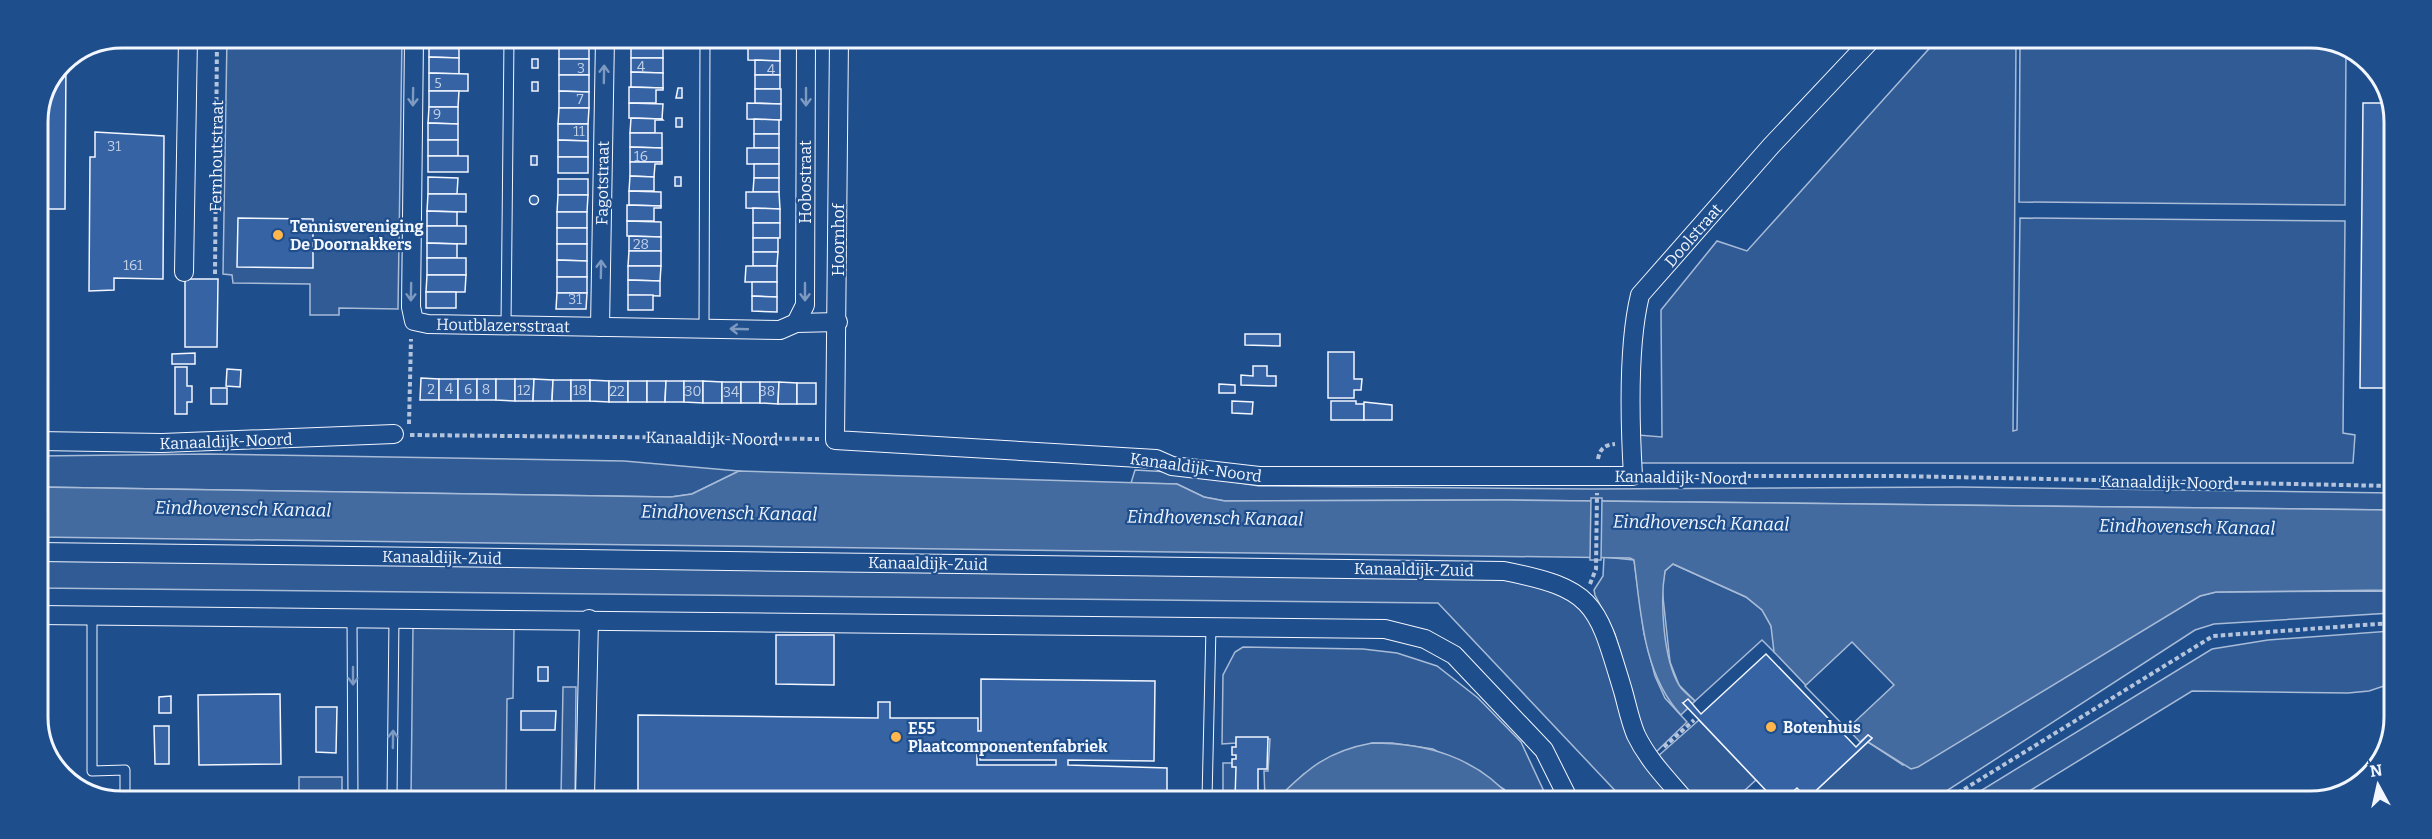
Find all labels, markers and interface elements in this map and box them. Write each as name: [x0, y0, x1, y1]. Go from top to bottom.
house number: 4: [637, 59, 645, 76]
house number: 3: [577, 60, 585, 77]
house number: 4: [767, 62, 775, 79]
one-way arrow: [599, 64, 610, 84]
house number: 5: [434, 75, 442, 92]
one-way arrow: [407, 86, 419, 106]
one-way arrow: [800, 87, 811, 107]
house number: 7: [576, 91, 584, 108]
street label: Fernhoutstraat: [206, 100, 227, 212]
house number: 9: [433, 106, 441, 123]
house number: 11: [573, 123, 585, 140]
house number: 31: [107, 138, 121, 155]
street label: Hobostraat: [796, 140, 815, 224]
street label: Fagotstraat: [592, 141, 613, 225]
house number: 16: [634, 148, 648, 165]
street label: Doolstraat: [1661, 200, 1726, 271]
street label: Hoornhof: [829, 202, 848, 276]
place label: Tennisvereniging De Doornakkers: [290, 217, 424, 254]
marker: Tennisvereniging De Doornakkers: [271, 228, 285, 242]
house number: 28: [633, 236, 649, 253]
house number: 161: [123, 257, 143, 274]
one-way arrow: [595, 259, 607, 279]
one-way arrow: [405, 281, 417, 301]
one-way arrow: [799, 282, 811, 302]
house number: 31: [568, 291, 582, 308]
street label: Houtblazersstraat: [436, 315, 570, 336]
one-way arrow: [730, 323, 750, 334]
house number: 2: [427, 381, 435, 398]
house number: 4: [445, 381, 453, 398]
house number: 6: [464, 381, 472, 398]
house number: 8: [482, 381, 490, 398]
house number: 12: [517, 382, 531, 399]
house number: 18: [573, 382, 587, 399]
house number: 22: [609, 383, 625, 400]
house number: 30: [685, 383, 701, 400]
house number: 38: [759, 383, 775, 400]
house number: 34: [723, 384, 739, 401]
street label: Kanaaldijk-Noord: [645, 428, 779, 449]
street label: Kanaaldijk-Noord: [159, 430, 293, 453]
street label: Kanaaldijk-Noord: [1129, 449, 1264, 486]
street label: Kanaaldijk-Noord: [1614, 467, 1748, 488]
street label: Kanaaldijk-Noord: [2100, 472, 2234, 493]
water label: Eindhovensch Kanaal: [155, 496, 332, 522]
water label: Eindhovensch Kanaal: [641, 500, 818, 526]
water label: Eindhovensch Kanaal: [1127, 505, 1304, 531]
water label: Eindhovensch Kanaal: [1613, 510, 1790, 536]
water label: Eindhovensch Kanaal: [2099, 514, 2276, 540]
street label: Kanaaldijk-Zuid: [382, 547, 502, 568]
street label: Kanaaldijk-Zuid: [868, 553, 988, 574]
street label: Kanaaldijk-Zuid: [1354, 559, 1474, 580]
one-way arrow: [347, 665, 359, 685]
place label: Botenhuis: [1783, 718, 1861, 737]
place label: E55 Plaatcomponentenfabriek: [908, 719, 1108, 756]
marker: Botenhuis: [1764, 720, 1778, 734]
one-way arrow: [387, 730, 399, 750]
marker: E55 Plaatcomponentenfabriek: [889, 730, 903, 744]
north arrow: [2348, 755, 2408, 815]
text: N: [2369, 760, 2383, 781]

